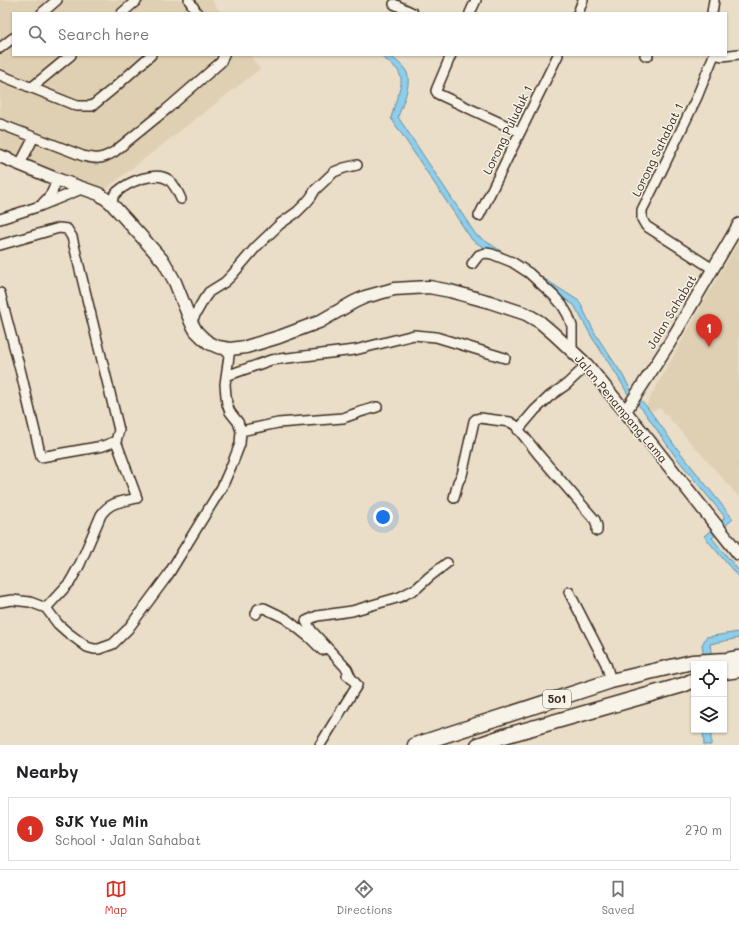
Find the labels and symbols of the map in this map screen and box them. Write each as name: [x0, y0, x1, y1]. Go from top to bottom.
street label: Lorong Puluduk 1: [479, 82, 536, 177]
street label: Lorong Sahabat 1: [628, 100, 687, 199]
street label: Jalan Sahabat: [643, 271, 700, 352]
pin: 1: [696, 314, 722, 347]
street label: Jalan Penampang Lama: [572, 351, 672, 466]
your location: [373, 507, 393, 527]
road number: 501: [543, 690, 571, 708]

